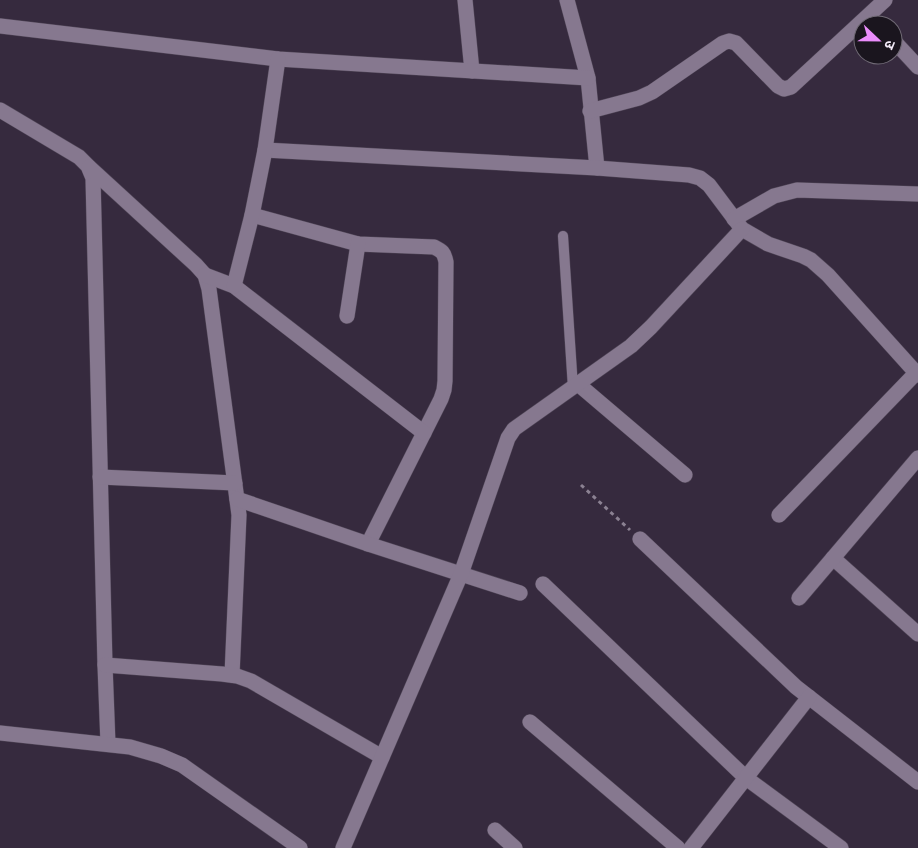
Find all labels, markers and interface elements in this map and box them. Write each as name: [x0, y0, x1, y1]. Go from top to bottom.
north arrow: [853, 15, 903, 65]
text: उ: [880, 38, 900, 53]

